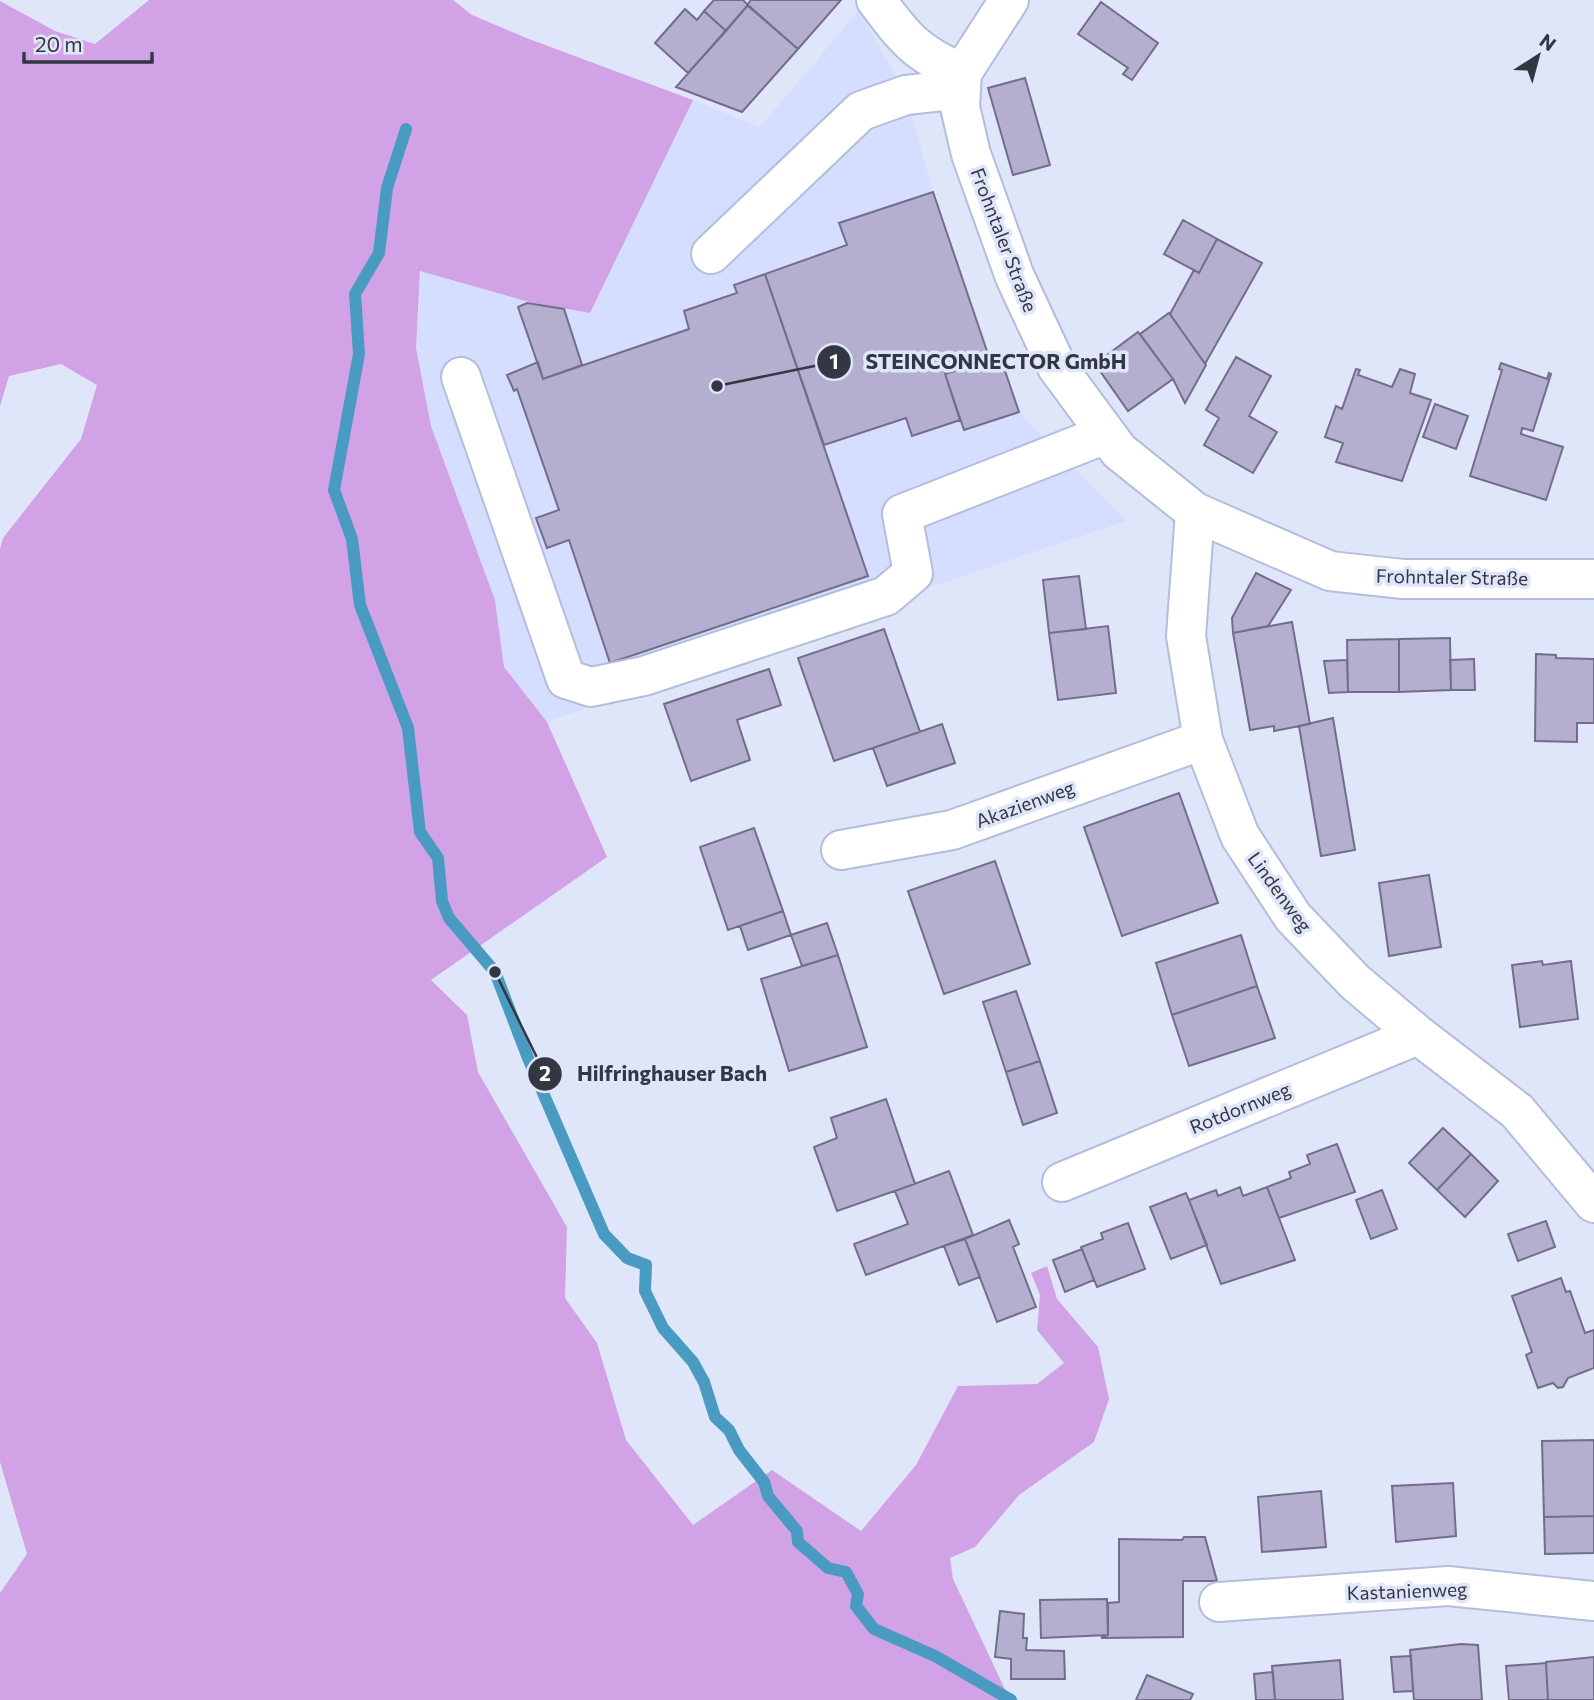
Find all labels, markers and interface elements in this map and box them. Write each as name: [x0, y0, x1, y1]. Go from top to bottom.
scale bar: [24, 21, 152, 65]
north arrow: [1503, 21, 1573, 91]
text: N: [1536, 28, 1561, 55]
text: 20 m: [35, 31, 83, 56]
street label: Frohntaler Straße: [966, 165, 1043, 315]
callout: STEINCONNECTOR GmbH: [816, 341, 1140, 383]
text: 1: [829, 348, 839, 373]
text: STEINCONNECTOR GmbH: [865, 348, 1127, 373]
street label: Frohntaler Straße: [1376, 564, 1528, 589]
street label: Akazienweg: [972, 775, 1077, 832]
street label: Lindenweg: [1244, 847, 1317, 936]
callout: Hilfringhauser Bach: [528, 1053, 781, 1095]
text: 2: [539, 1060, 551, 1085]
text: Hilfringhauser Bach: [577, 1060, 767, 1085]
street label: Rotdornweg: [1186, 1077, 1294, 1138]
street label: Kastanienweg: [1346, 1577, 1468, 1604]

